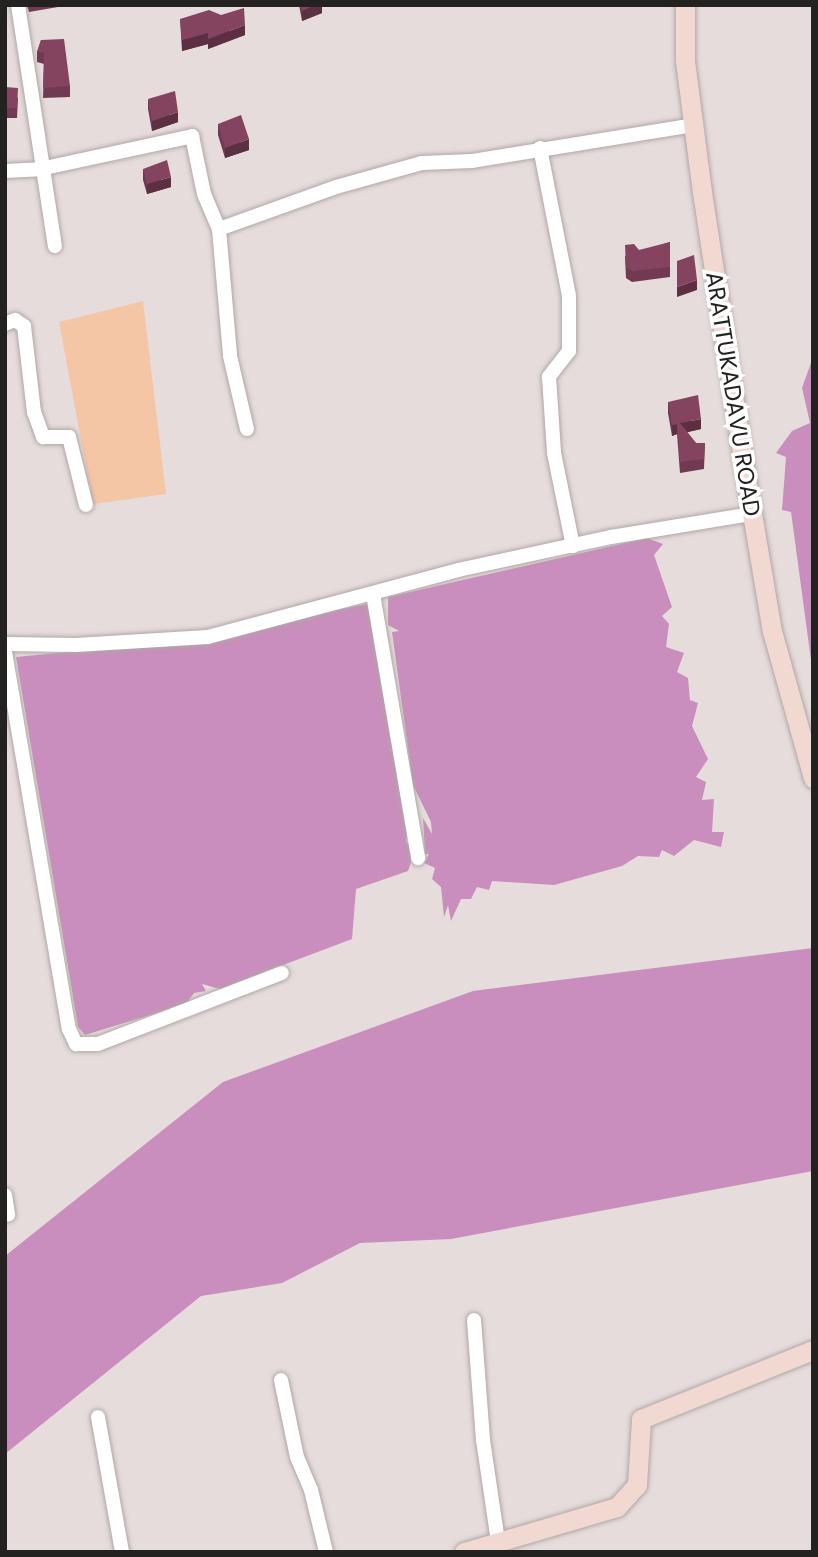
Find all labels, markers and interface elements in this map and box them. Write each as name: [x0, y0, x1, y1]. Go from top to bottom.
street label: ARATTUKADAVU ROAD: [700, 270, 766, 518]

